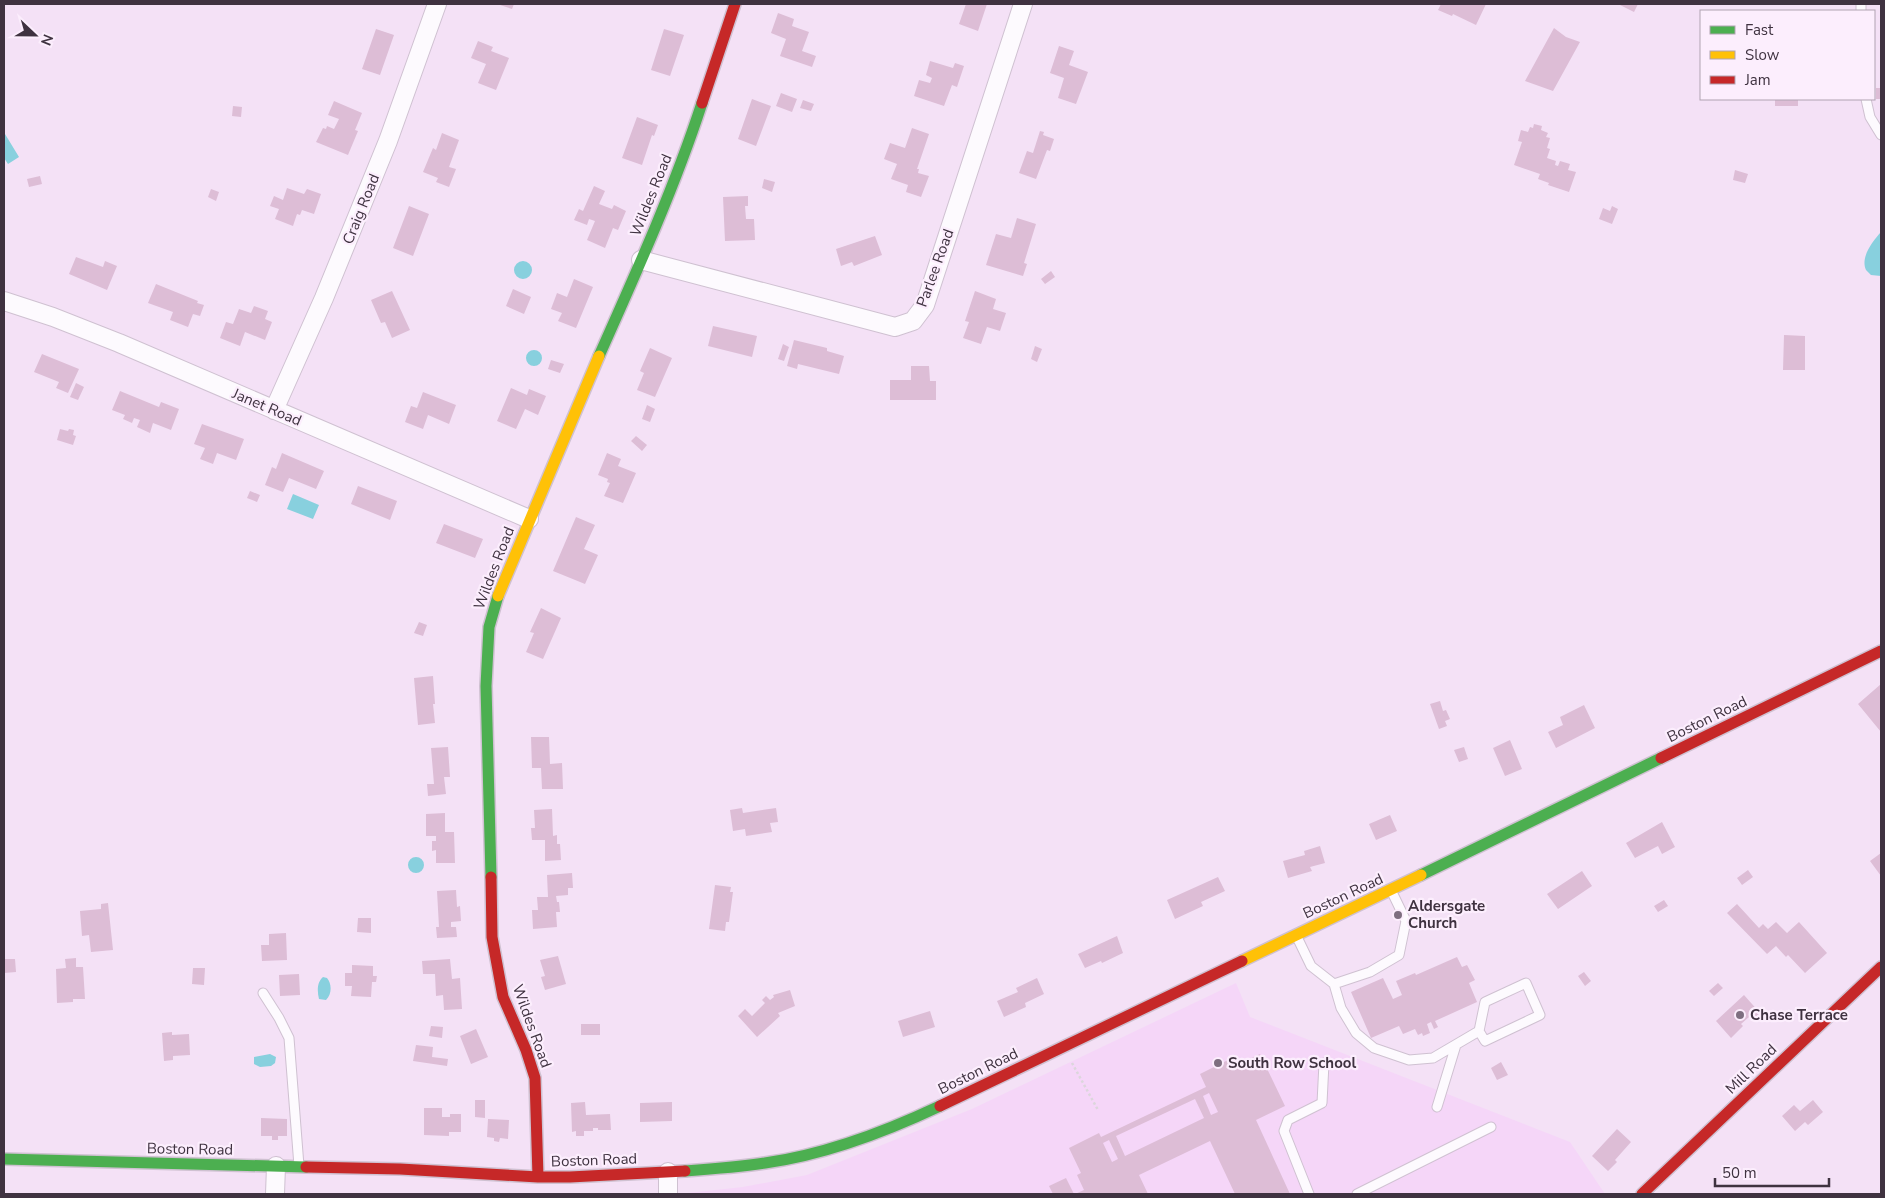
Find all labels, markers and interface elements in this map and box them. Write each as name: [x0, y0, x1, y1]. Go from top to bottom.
north arrow: [10, 10, 60, 60]
legend: [1700, 10, 1875, 100]
text: Fast: [1745, 20, 1774, 40]
text: N: [36, 31, 57, 48]
text: Slow: [1745, 45, 1780, 65]
text: Jam: [1744, 70, 1771, 90]
street label: Wildes Road: [625, 151, 677, 239]
street label: Craig Road: [338, 171, 384, 247]
street label: Parlee Road: [912, 226, 958, 310]
street label: Janet Road: [228, 383, 305, 431]
street label: Wildes Road: [469, 524, 519, 612]
street label: Boston Road: [1664, 691, 1750, 747]
street label: Boston Road: [1300, 869, 1386, 923]
place label: Aldersgate Church: [1408, 896, 1485, 933]
marker: Aldersgate Church: [1392, 909, 1404, 921]
street label: Wildes Road: [508, 982, 556, 1070]
place label: Chase Terrace: [1750, 1005, 1848, 1025]
marker: Chase Terrace: [1734, 1009, 1746, 1021]
street label: Mill Road: [1721, 1040, 1781, 1098]
street label: Boston Road: [935, 1043, 1021, 1099]
place label: South Row School: [1228, 1053, 1356, 1073]
marker: South Row School: [1212, 1057, 1224, 1069]
street label: Boston Road: [147, 1138, 233, 1160]
street label: Boston Road: [550, 1148, 638, 1172]
scale bar: [1715, 1156, 1829, 1188]
text: 50 m: [1722, 1163, 1757, 1183]

